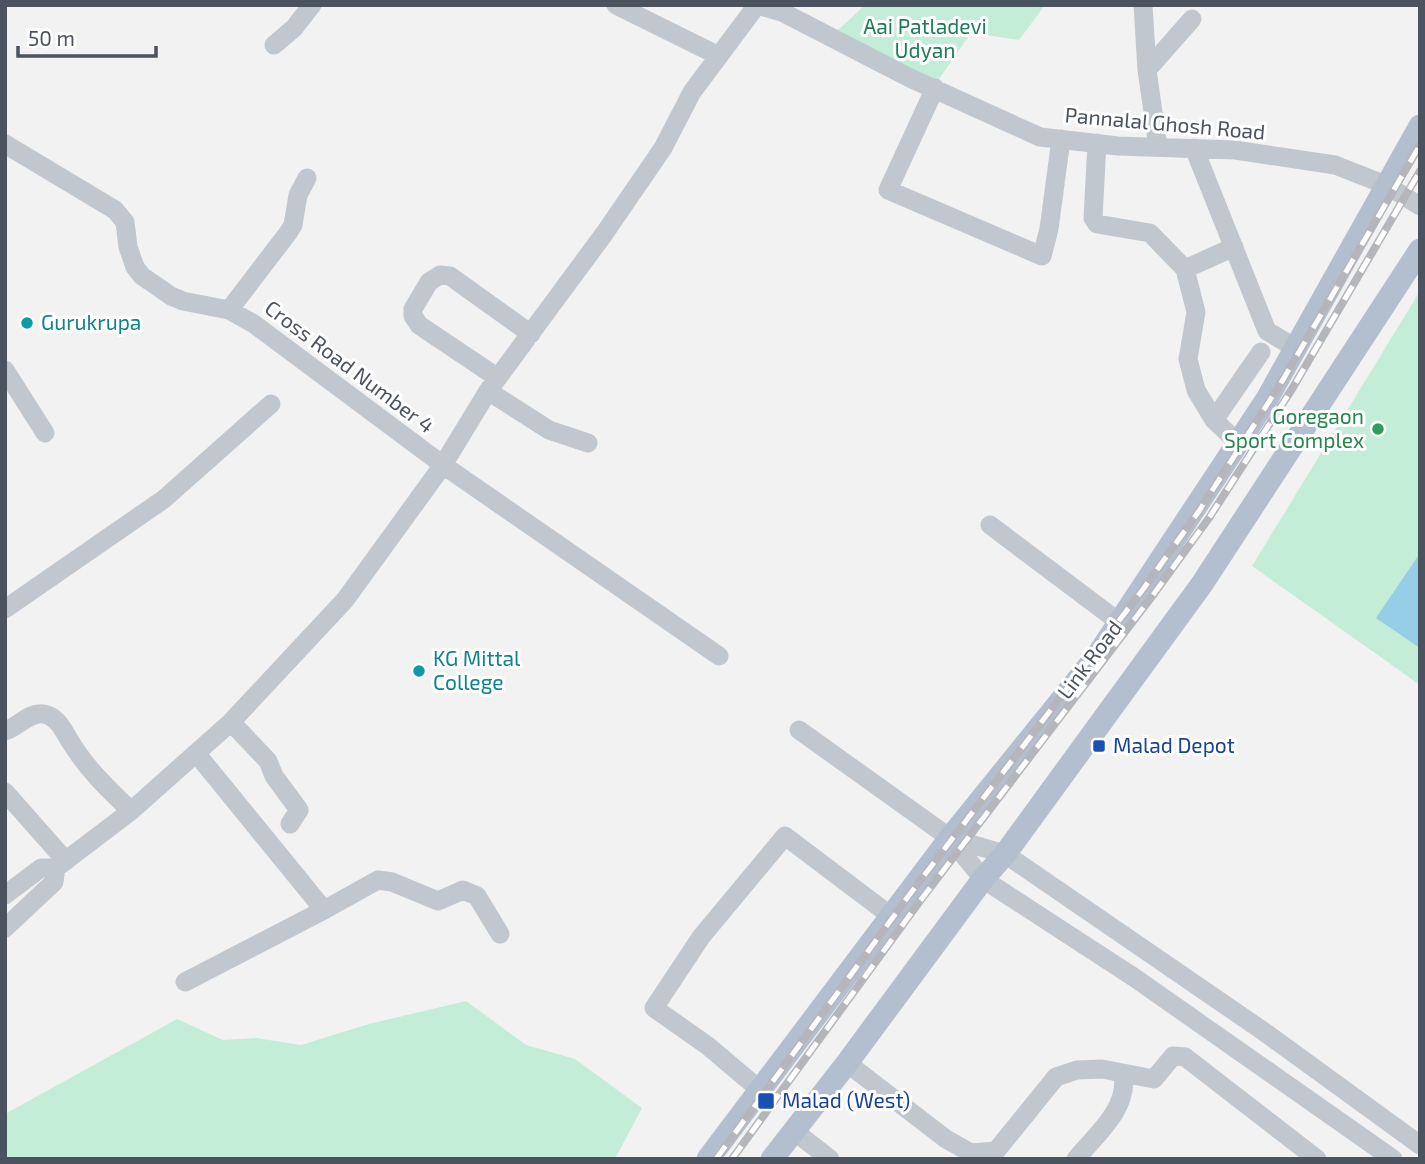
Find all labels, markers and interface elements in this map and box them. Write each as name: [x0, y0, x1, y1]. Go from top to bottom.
park label: Aai Patladevi Udyan: [863, 13, 987, 62]
scale bar: [18, 14, 156, 58]
text: 50 m: [28, 25, 75, 50]
street label: Pannalal Ghosh Road: [1064, 101, 1266, 144]
street label: Cross Road Number 4: [260, 294, 439, 438]
place label: Gurukrupa: [41, 309, 141, 334]
marker: Gurukrupa: [19, 315, 35, 331]
place label: Goregaon Sport Complex: [1224, 403, 1364, 452]
marker: Goregaon Sport Complex: [1370, 421, 1386, 437]
street label: Link Road: [1051, 615, 1126, 703]
place label: KG Mittal College: [433, 645, 521, 694]
marker: KG Mittal College: [411, 663, 427, 679]
place label: Malad Depot: [1113, 732, 1235, 757]
marker: Malad Depot: [1091, 738, 1107, 754]
place label: Malad (West): [782, 1087, 910, 1112]
marker: Malad (West): [756, 1091, 776, 1111]

